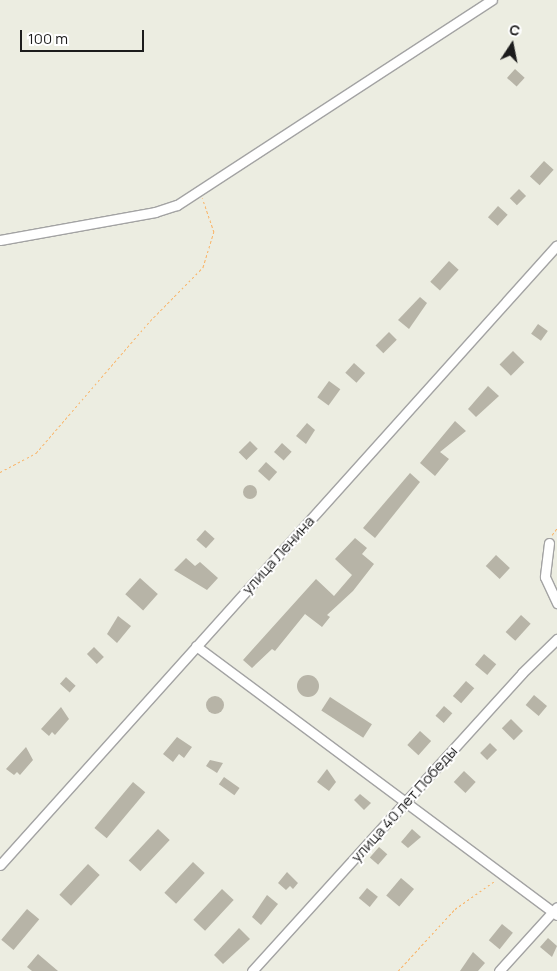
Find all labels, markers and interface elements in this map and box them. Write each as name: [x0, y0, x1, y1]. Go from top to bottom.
text: С: [508, 19, 522, 40]
scale bar: [22, 20, 146, 52]
north arrow: [487, 20, 537, 70]
text: 100 m: [28, 28, 68, 49]
street label: улица Ленина: [238, 512, 318, 598]
street label: улица 40 лет Победы: [347, 742, 461, 866]

